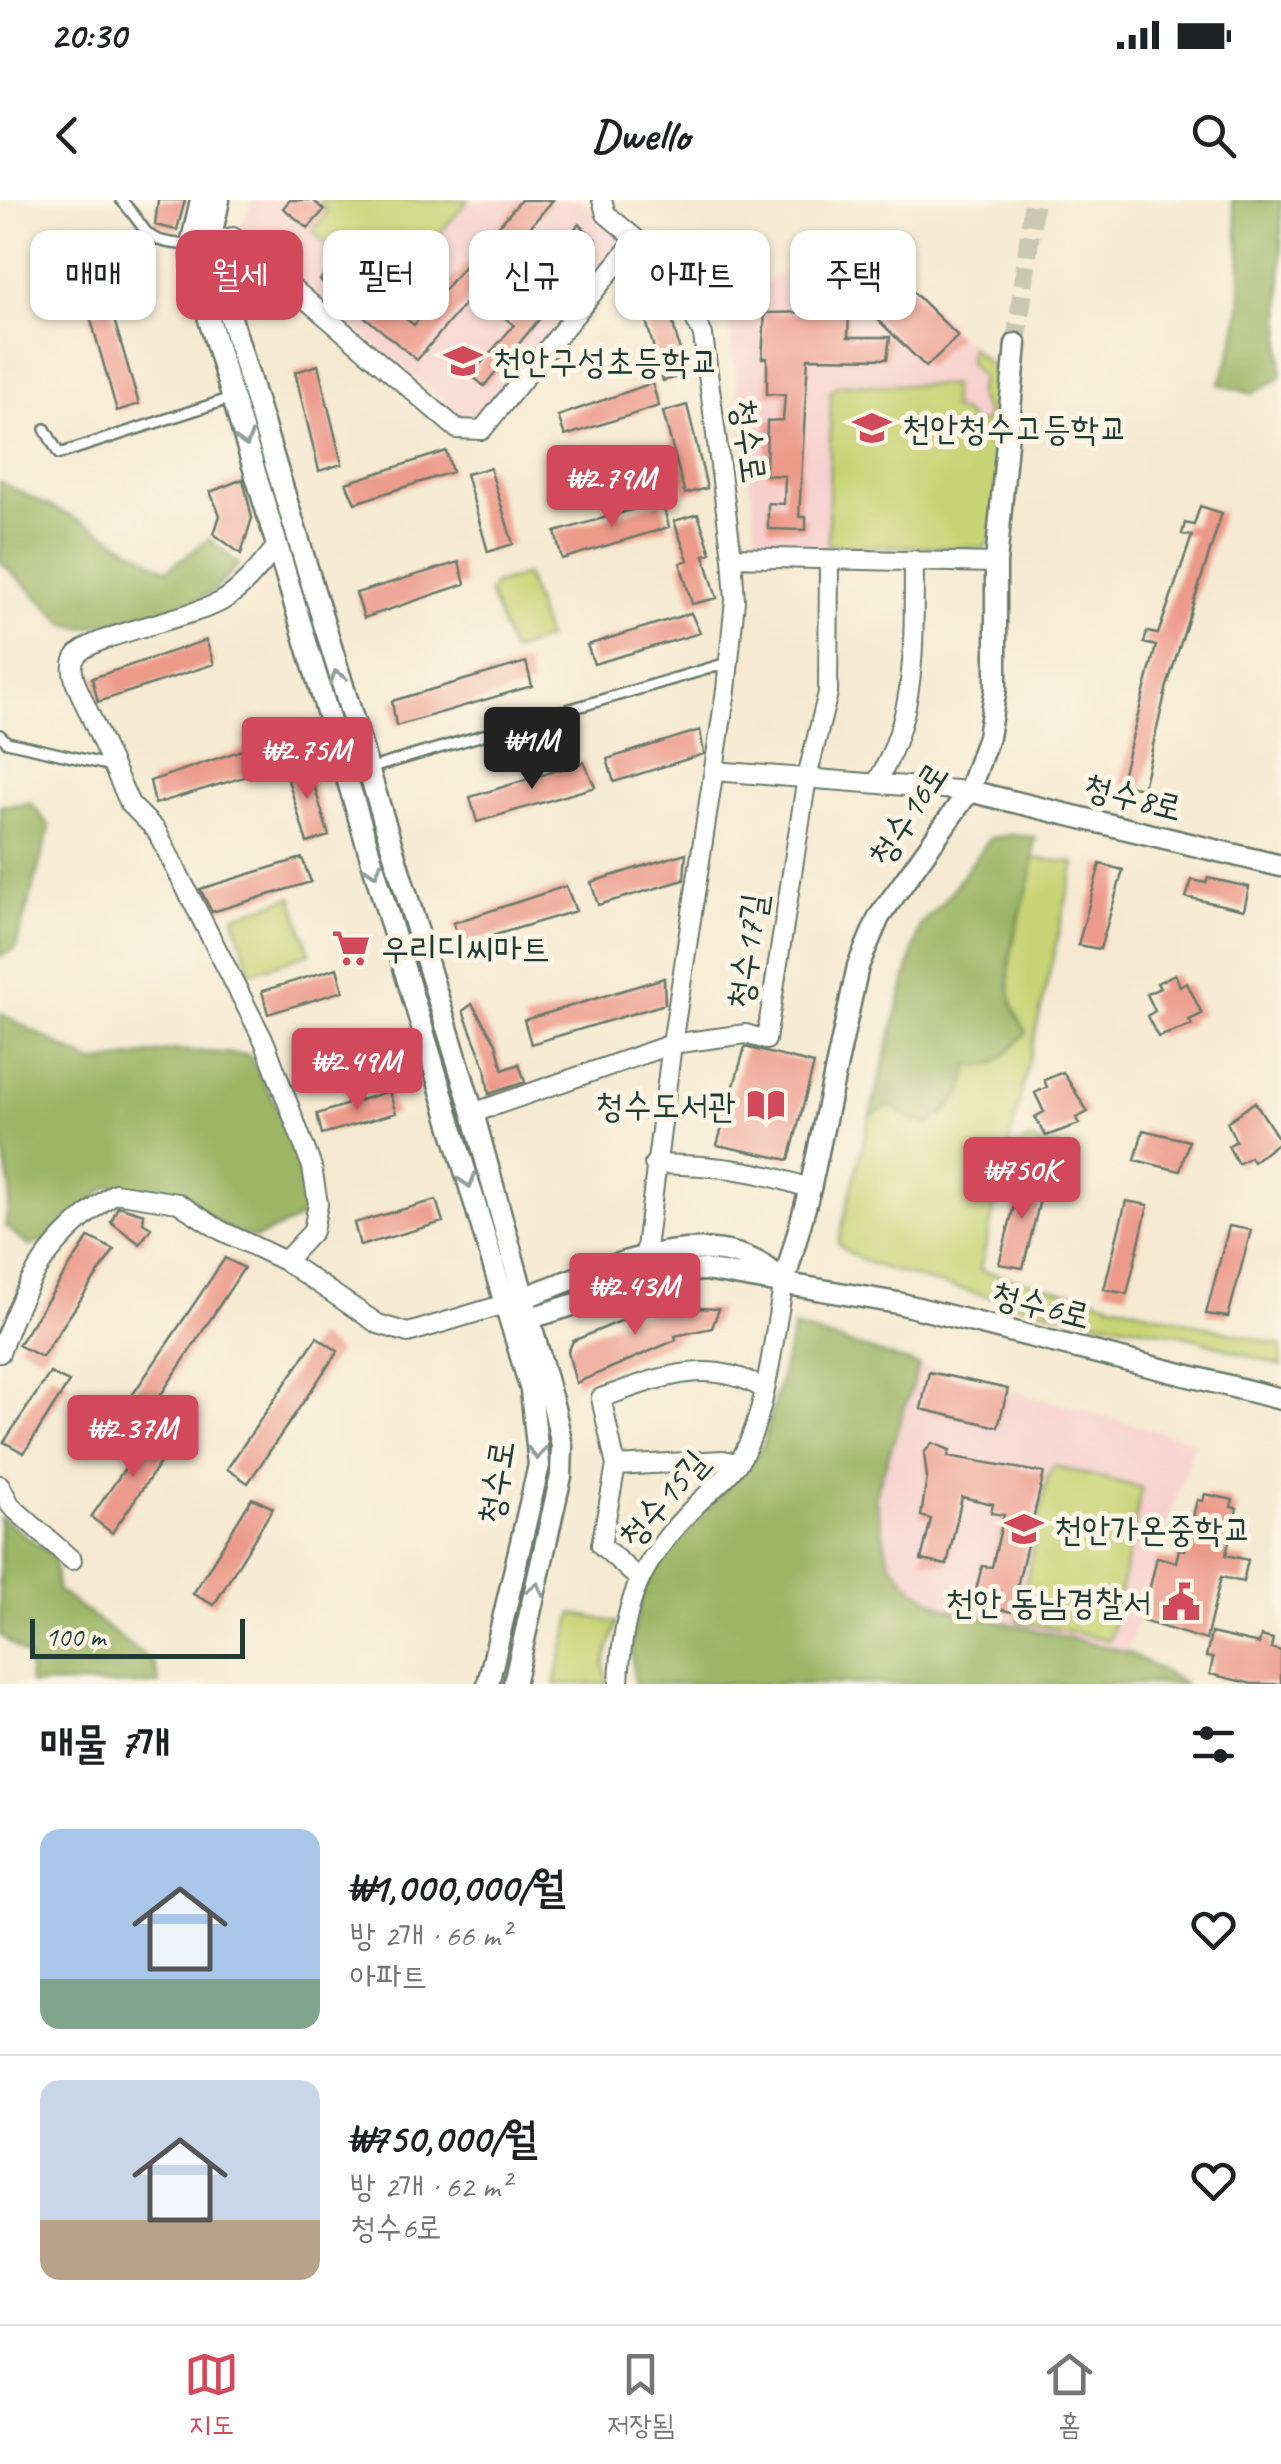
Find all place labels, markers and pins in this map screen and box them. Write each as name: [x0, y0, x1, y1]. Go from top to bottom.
place label: 천안구성초등학교: [493, 339, 718, 384]
school or university icon: 천안구성초등학교: [442, 340, 484, 382]
place label: 천안청수고등학교: [902, 406, 1127, 451]
school or university icon: 천안청수고등학교: [851, 407, 893, 449]
pin: ₩2.79M: [531, 445, 693, 530]
pin: ₩1M: [484, 707, 580, 792]
pin: ₩2.75M: [226, 717, 388, 802]
place label: 우리디씨마트: [381, 926, 550, 971]
supermarket icon: 우리디씨마트: [330, 927, 372, 969]
pin: ₩2.49M: [276, 1028, 438, 1113]
place label: 청수도서관: [595, 1083, 736, 1128]
library icon: 청수도서관: [745, 1084, 787, 1126]
pin: ₩750K: [952, 1137, 1092, 1222]
pin: ₩2.43M: [554, 1253, 716, 1338]
pin: ₩2.37M: [52, 1395, 214, 1480]
place label: 천안가온중학교: [1054, 1507, 1251, 1552]
school or university icon: 천안가온중학교: [1003, 1508, 1045, 1550]
place label: 천안 동남경찰서: [945, 1580, 1151, 1625]
public building icon: 천안 동남경찰서: [1160, 1581, 1202, 1623]

